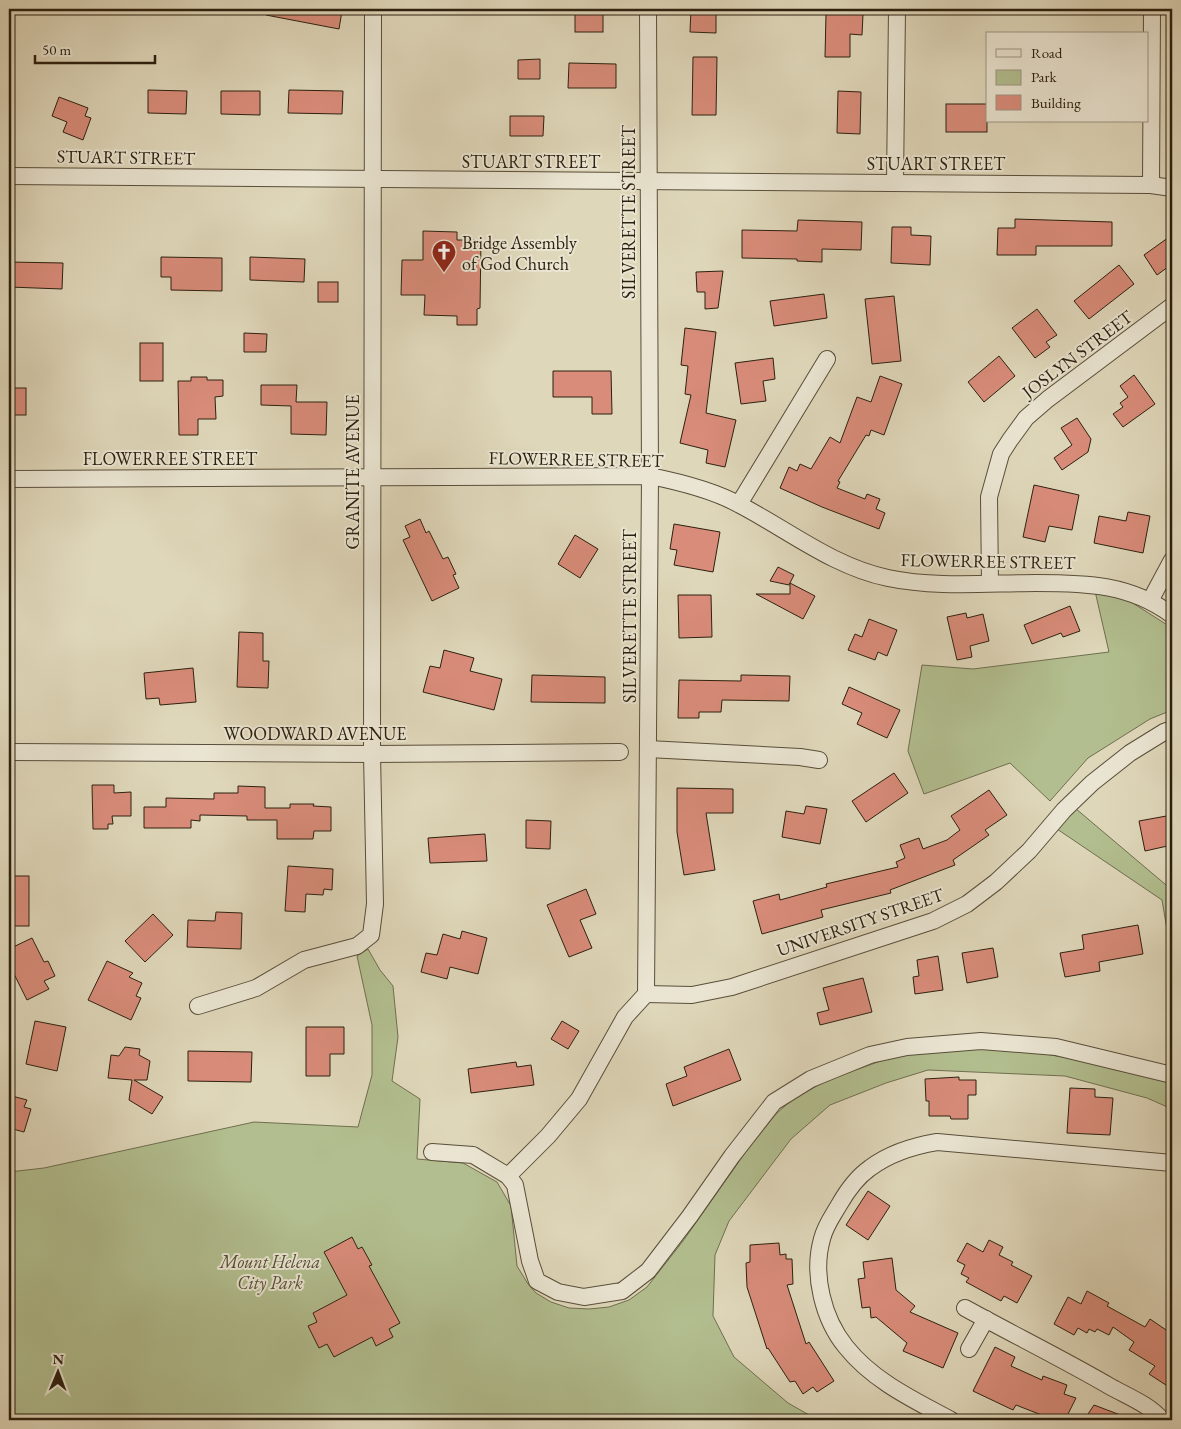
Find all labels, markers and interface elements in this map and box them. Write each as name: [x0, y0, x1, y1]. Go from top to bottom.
scale bar: [35, 32, 155, 64]
legend: [986, 32, 1148, 122]
text: 50 m: [42, 40, 71, 59]
text: Road: [1031, 43, 1063, 62]
text: Park: [1031, 67, 1058, 86]
text: Building: [1031, 93, 1081, 112]
street label: SILVERETTE STREET: [617, 124, 640, 299]
street label: STUART STREET: [57, 144, 196, 170]
street label: STUART STREET: [462, 150, 601, 173]
street label: STUART STREET: [867, 152, 1006, 175]
place label: Bridge Assembly of God Church: [462, 231, 577, 275]
church icon: Bridge Assembly of God Church: [431, 239, 457, 273]
street label: JOSLYN STREET: [1016, 304, 1138, 404]
street label: GRANITE AVENUE: [341, 394, 364, 550]
street label: FLOWERREE STREET: [488, 446, 664, 472]
street label: FLOWERREE STREET: [83, 447, 258, 470]
street label: SILVERETTE STREET: [618, 528, 641, 703]
street label: FLOWERREE STREET: [900, 548, 1076, 574]
street label: WOODWARD AVENUE: [224, 722, 406, 745]
street label: UNIVERSITY STREET: [774, 882, 947, 961]
park label: Mount Helena City Park: [219, 1250, 320, 1295]
north arrow: [32, 1346, 82, 1396]
text: N: [52, 1350, 65, 1368]

